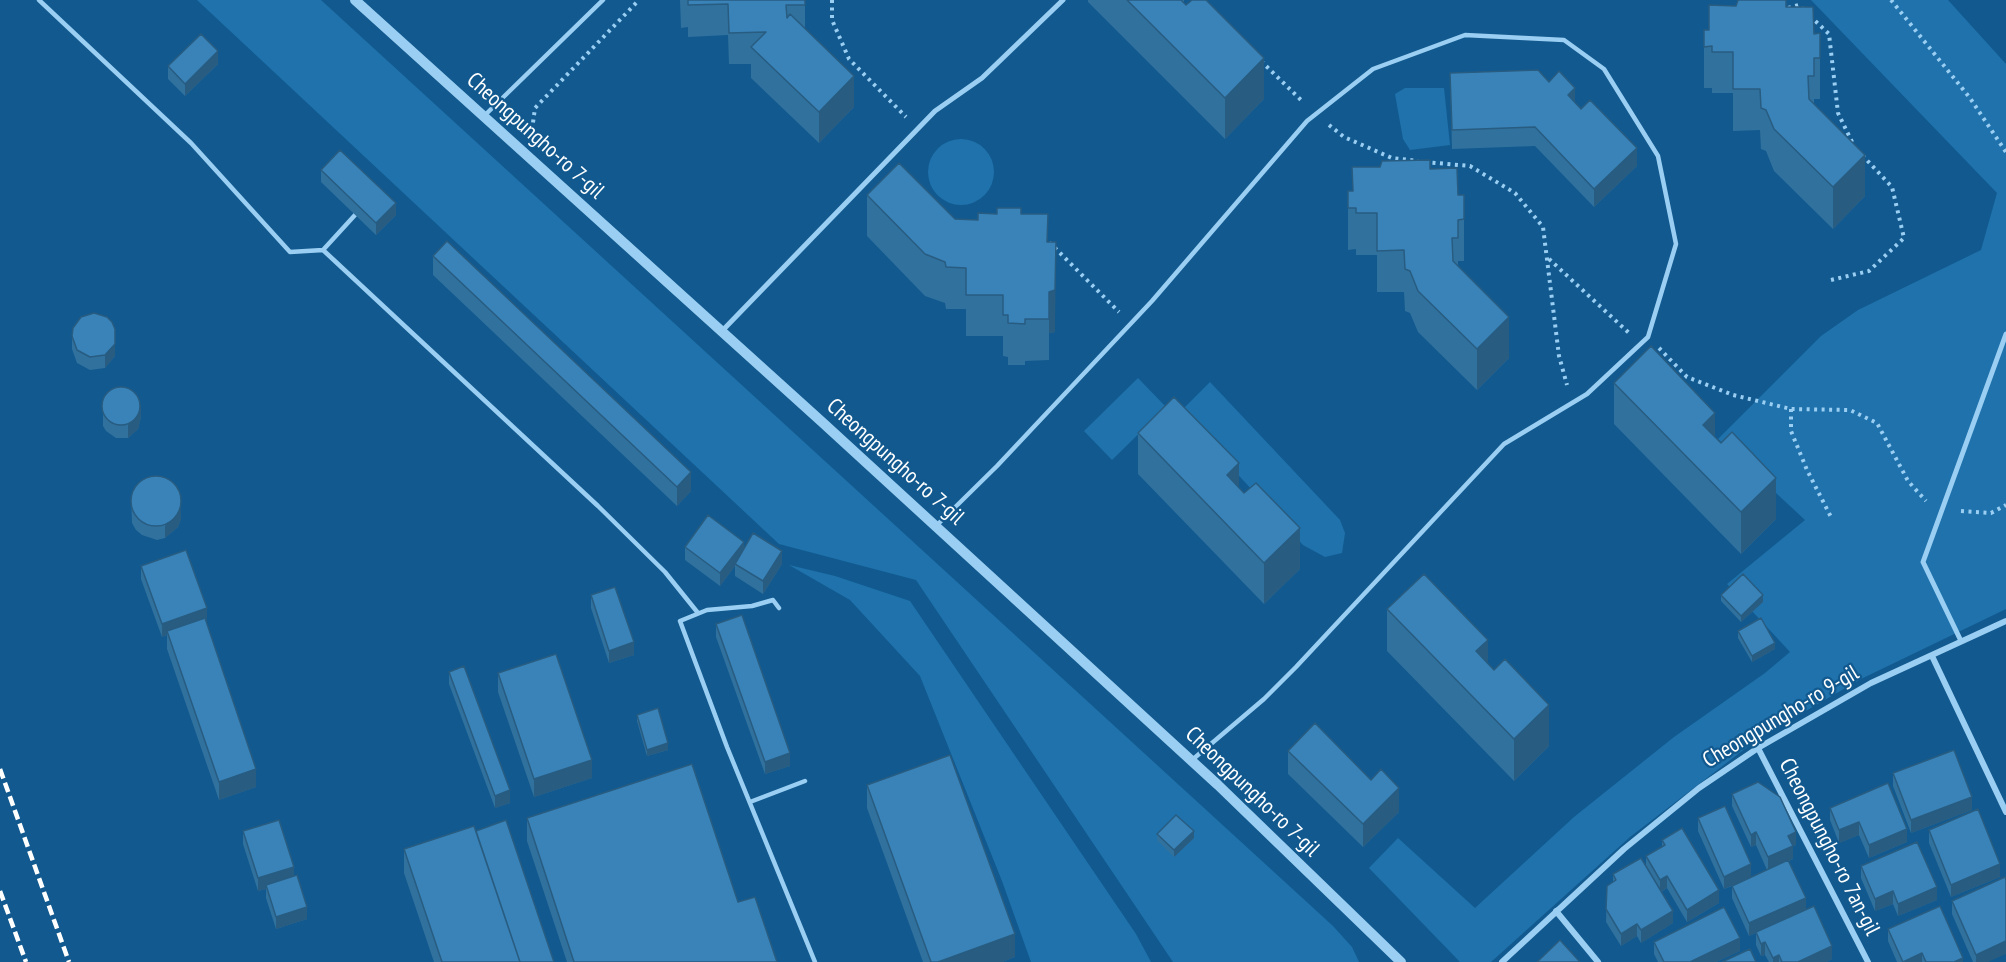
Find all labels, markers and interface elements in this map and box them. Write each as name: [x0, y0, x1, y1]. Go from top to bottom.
street label: Cheongpungho-ro 7-gil: [461, 67, 609, 205]
street label: Cheongpungho-ro 7-gil: [821, 393, 969, 531]
street label: Cheongpungho-ro 9-gil: [1698, 660, 1864, 774]
street label: Cheongpungho-ro 7-gil: [1180, 721, 1324, 863]
street label: Cheongpungho-ro 7an-gil: [1773, 754, 1885, 940]

